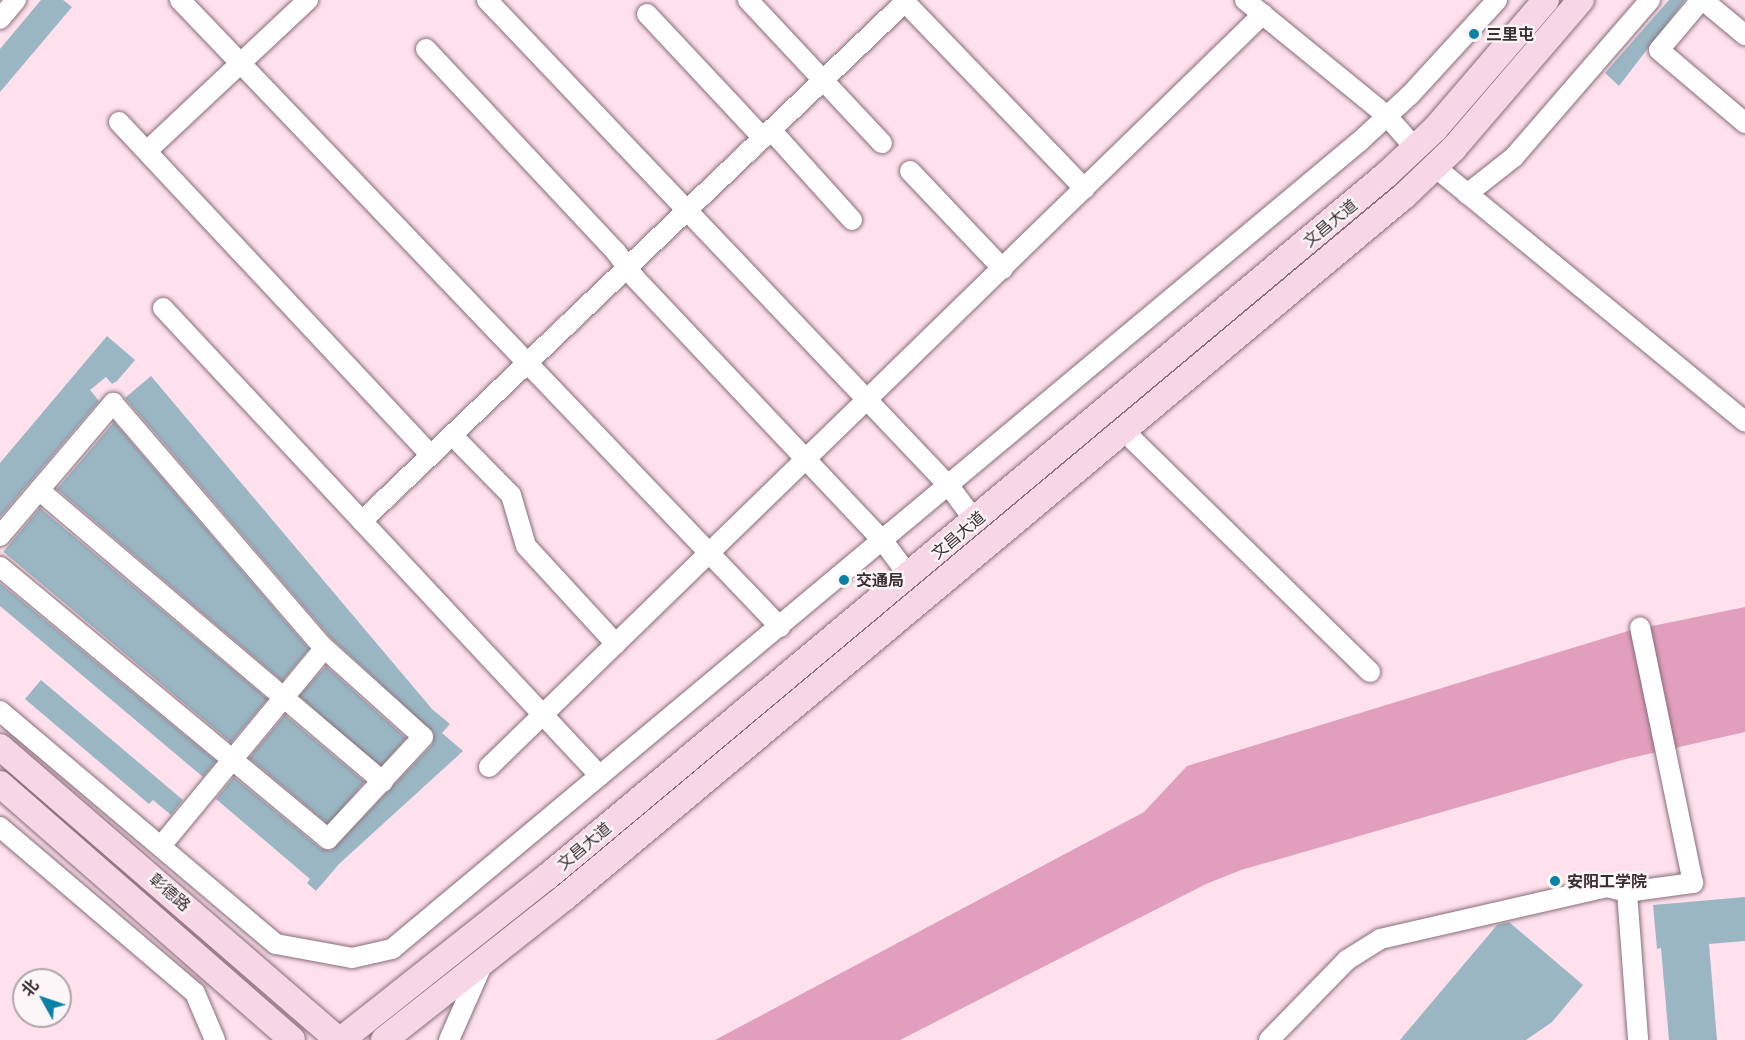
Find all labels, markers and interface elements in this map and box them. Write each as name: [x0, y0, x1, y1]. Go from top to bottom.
place label: 三里屯: [1486, 24, 1534, 44]
marker: 三里屯: [1467, 27, 1481, 41]
street label: 文昌大道: [1299, 195, 1361, 251]
street label: 文昌大道: [927, 507, 989, 563]
place label: 交通局: [856, 570, 904, 590]
marker: 交通局: [837, 573, 851, 587]
street label: 文昌大道: [553, 818, 615, 874]
street label: 彰德路: [146, 869, 194, 915]
place label: 安阳工学院: [1567, 871, 1647, 891]
marker: 安阳工学院: [1548, 874, 1562, 888]
north arrow: [12, 968, 72, 1028]
text: 北: [16, 975, 43, 1001]

